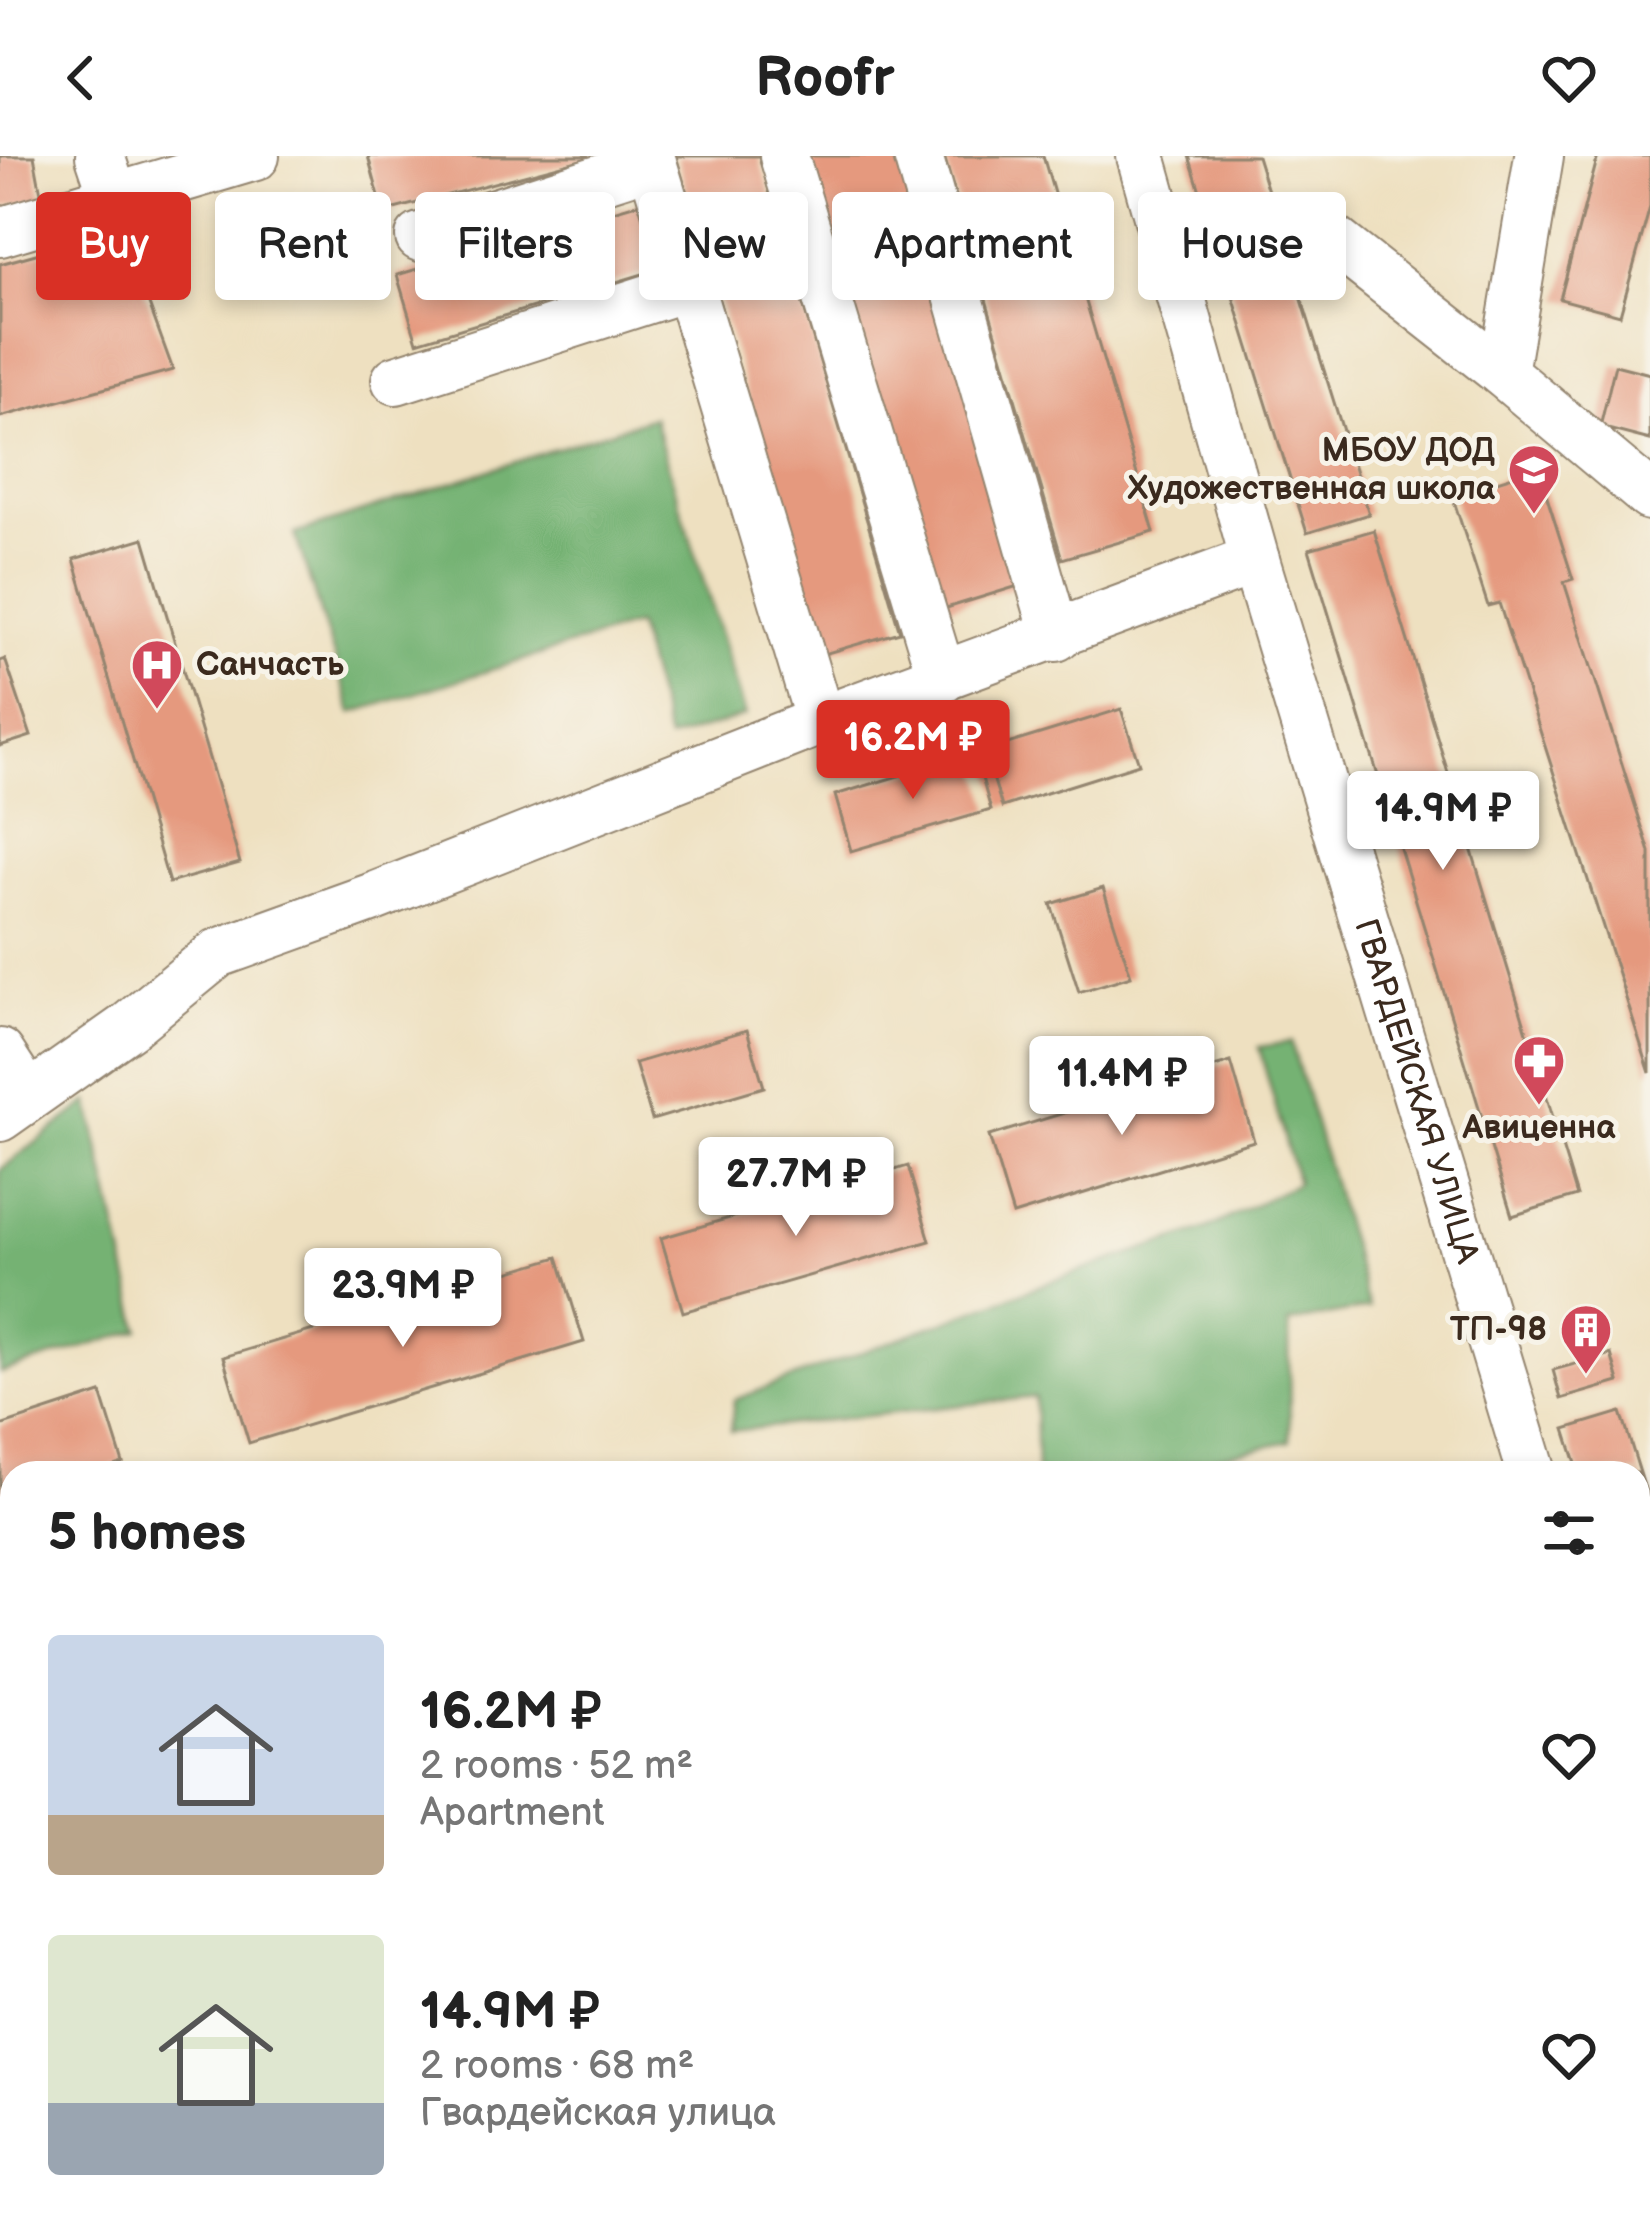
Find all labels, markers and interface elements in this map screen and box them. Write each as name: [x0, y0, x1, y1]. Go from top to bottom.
icon: back: [48, 45, 114, 111]
icon: heart: [1536, 45, 1602, 111]
text: Roofr: [755, 46, 895, 111]
chip: Buy: [36, 192, 191, 300]
chip: Rent: [215, 192, 391, 300]
chip: Filters: [415, 192, 615, 300]
chip: New: [639, 192, 808, 300]
chip: Apartment: [832, 192, 1114, 300]
chip: House: [1138, 192, 1346, 300]
place label: МБОУ ДОД Художественная школа: [1127, 431, 1496, 509]
school or university icon: МБОУ ДОД Художественная школа: [1506, 442, 1562, 516]
hospital icon: Cанчасть: [129, 637, 185, 711]
place label: Cанчасть: [196, 645, 344, 685]
pin: 16.2M ₽: [802, 700, 1024, 802]
text: 16.2M ₽: [844, 715, 982, 762]
pin: 14.9M ₽: [1332, 771, 1554, 873]
text: 14.9M ₽: [1374, 786, 1512, 833]
street label: ГВАРДЕЙСКАЯ УЛИЦА: [1345, 915, 1487, 1269]
pharmacy icon: Авиценна: [1511, 1033, 1567, 1107]
pin: 11.4M ₽: [1011, 1036, 1233, 1138]
text: 11.4M ₽: [1056, 1051, 1188, 1098]
place label: Авиценна: [1462, 1108, 1616, 1148]
pin: 27.7M ₽: [685, 1137, 907, 1239]
text: 27.7M ₽: [726, 1152, 866, 1199]
pin: 23.9M ₽: [292, 1248, 514, 1350]
text: 23.9M ₽: [331, 1263, 475, 1310]
building icon: ТП-98: [1558, 1302, 1614, 1376]
place label: ТП-98: [1450, 1310, 1547, 1350]
icon: filters: [1536, 1500, 1602, 1566]
text: 5 homes: [48, 1503, 246, 1564]
text: 16.2M ₽: [420, 1682, 602, 1743]
icon: home: [144, 1683, 288, 1827]
icon: heart: [1536, 1722, 1602, 1788]
text: 2 rooms · 52 m²: [420, 1743, 693, 1790]
text: Apartment: [420, 1790, 604, 1837]
text: 14.9M ₽: [420, 1982, 600, 2043]
icon: home: [144, 1983, 288, 2127]
icon: heart: [1536, 2022, 1602, 2088]
text: 2 rooms · 68 m²: [420, 2043, 694, 2090]
text: Гвардейская улица: [420, 2090, 776, 2137]

